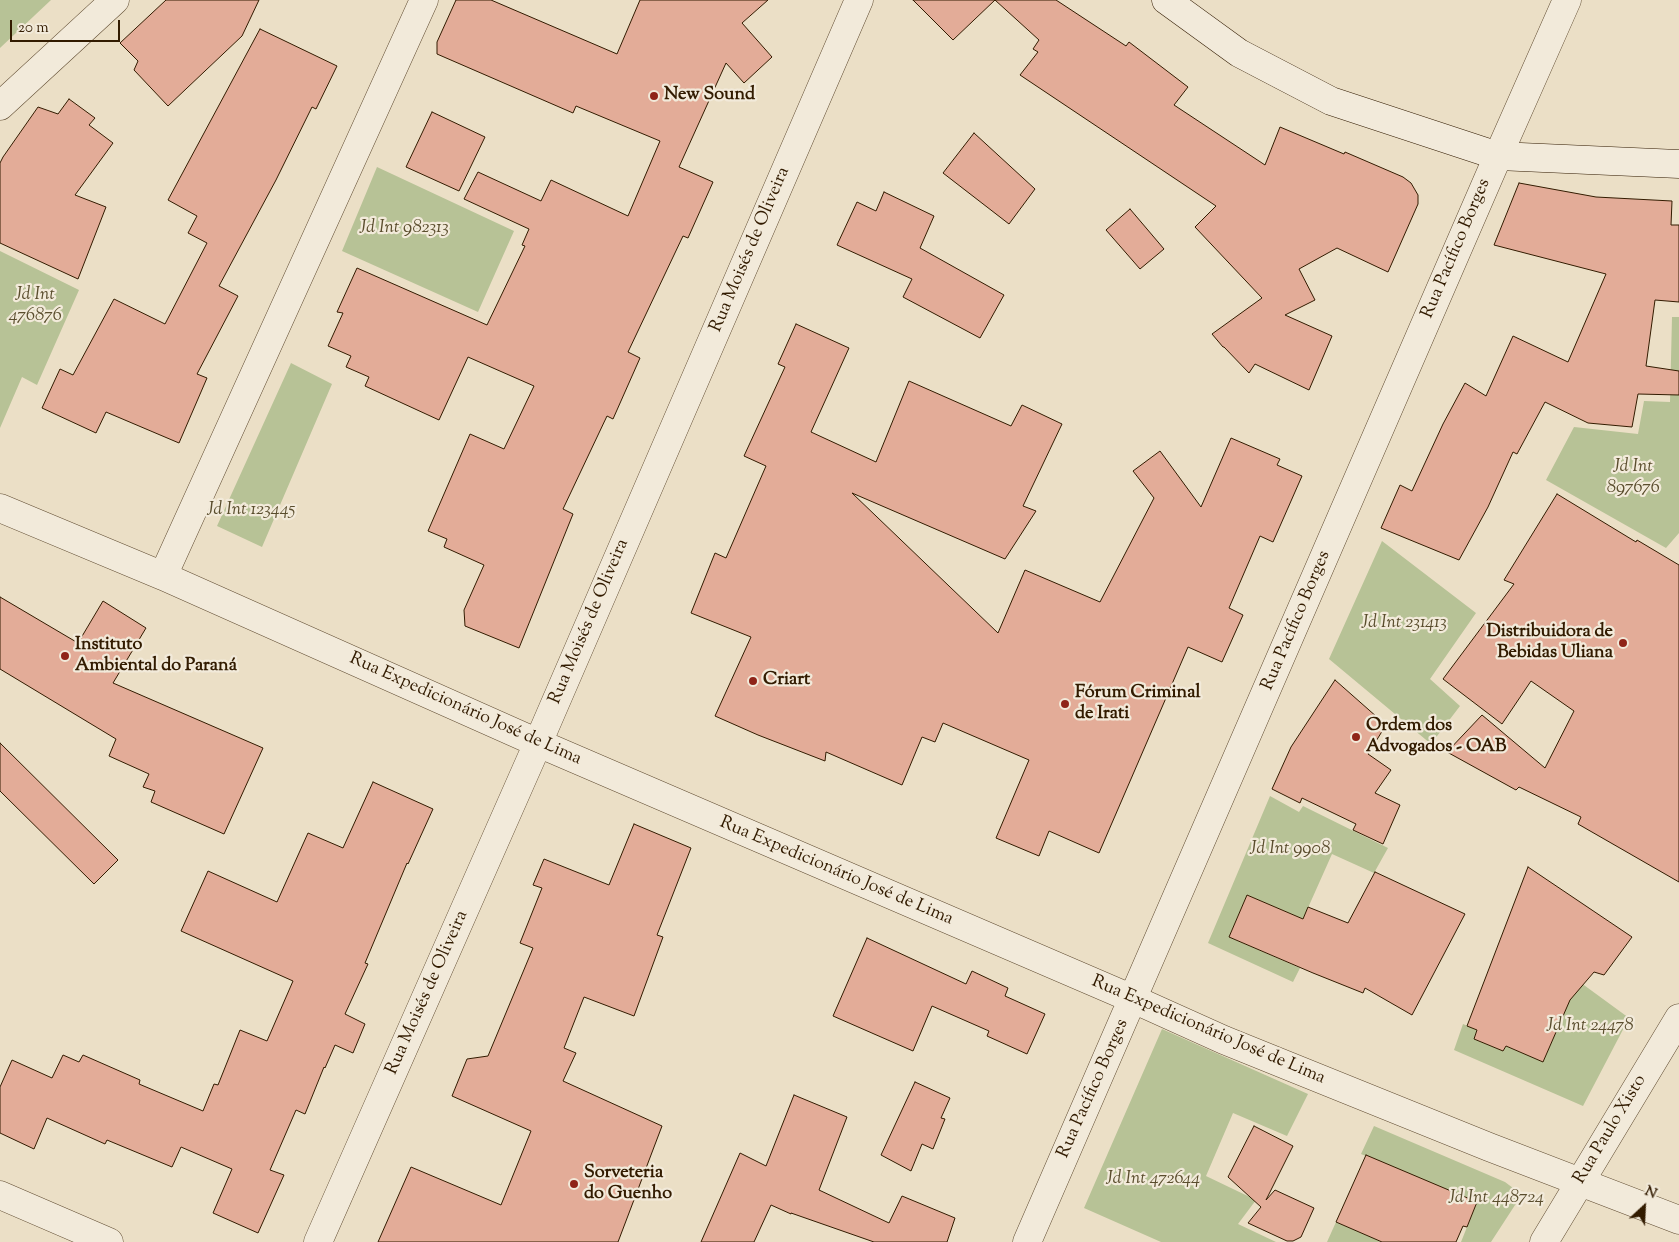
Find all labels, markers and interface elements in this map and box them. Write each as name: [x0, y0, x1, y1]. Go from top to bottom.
scale bar: [12, 10, 122, 42]
text: 20 m: [18, 18, 49, 39]
place label: New Sound: [664, 85, 755, 107]
marker: New Sound: [648, 90, 660, 102]
street label: Rua Moisés de Oliveira: [706, 164, 796, 336]
street label: Rua Pacífico Borges: [1418, 176, 1496, 322]
park label: Jd Int 982313: [360, 218, 448, 240]
park label: Jd Int 476876: [8, 285, 62, 328]
park label: Jd Int 897676: [1606, 457, 1660, 499]
park label: Jd Int 123445: [207, 500, 295, 522]
street label: Rua Moisés de Oliveira: [545, 536, 635, 708]
street label: Rua Pacífico Borges: [1258, 548, 1336, 694]
park label: Jd Int 231413: [1362, 613, 1446, 635]
place label: Distribuidora de Bebidas Uliana: [1486, 622, 1613, 664]
place label: Instituto Ambiental do Paraná: [75, 635, 237, 678]
marker: Distribuidora de Bebidas Uliana: [1617, 637, 1629, 649]
street label: Rua Expedicionário José de Lima: [346, 649, 584, 771]
marker: Instituto Ambiental do Paraná: [59, 650, 71, 662]
place label: Criart: [763, 670, 810, 692]
marker: Criart: [747, 675, 759, 687]
place label: Fórum Criminal de Irati: [1075, 683, 1200, 726]
marker: Fórum Criminal de Irati: [1059, 698, 1071, 710]
place label: Ordem dos Advogados - OAB: [1366, 716, 1506, 759]
marker: Ordem dos Advogados - OAB: [1350, 731, 1362, 743]
street label: Rua Expedicionário José de Lima: [716, 813, 956, 931]
park label: Jd Int 9908: [1250, 839, 1330, 861]
street label: Rua Moisés de Oliveira: [382, 908, 474, 1078]
street label: Rua Expedicionário José de Lima: [1088, 972, 1328, 1090]
street label: Rua Pacífico Borges: [1054, 1016, 1134, 1162]
park label: Jd Int 24478: [1547, 1016, 1633, 1038]
street label: Rua Paulo Xisto: [1570, 1072, 1652, 1188]
place label: Sorveteria do Guenho: [584, 1163, 672, 1206]
park label: Jd Int 472644: [1106, 1169, 1200, 1191]
marker: Sorveteria do Guenho: [568, 1178, 580, 1190]
north arrow: [1619, 1182, 1669, 1232]
text: N: [1641, 1182, 1660, 1205]
park label: Jd Int 448724: [1448, 1188, 1544, 1210]

